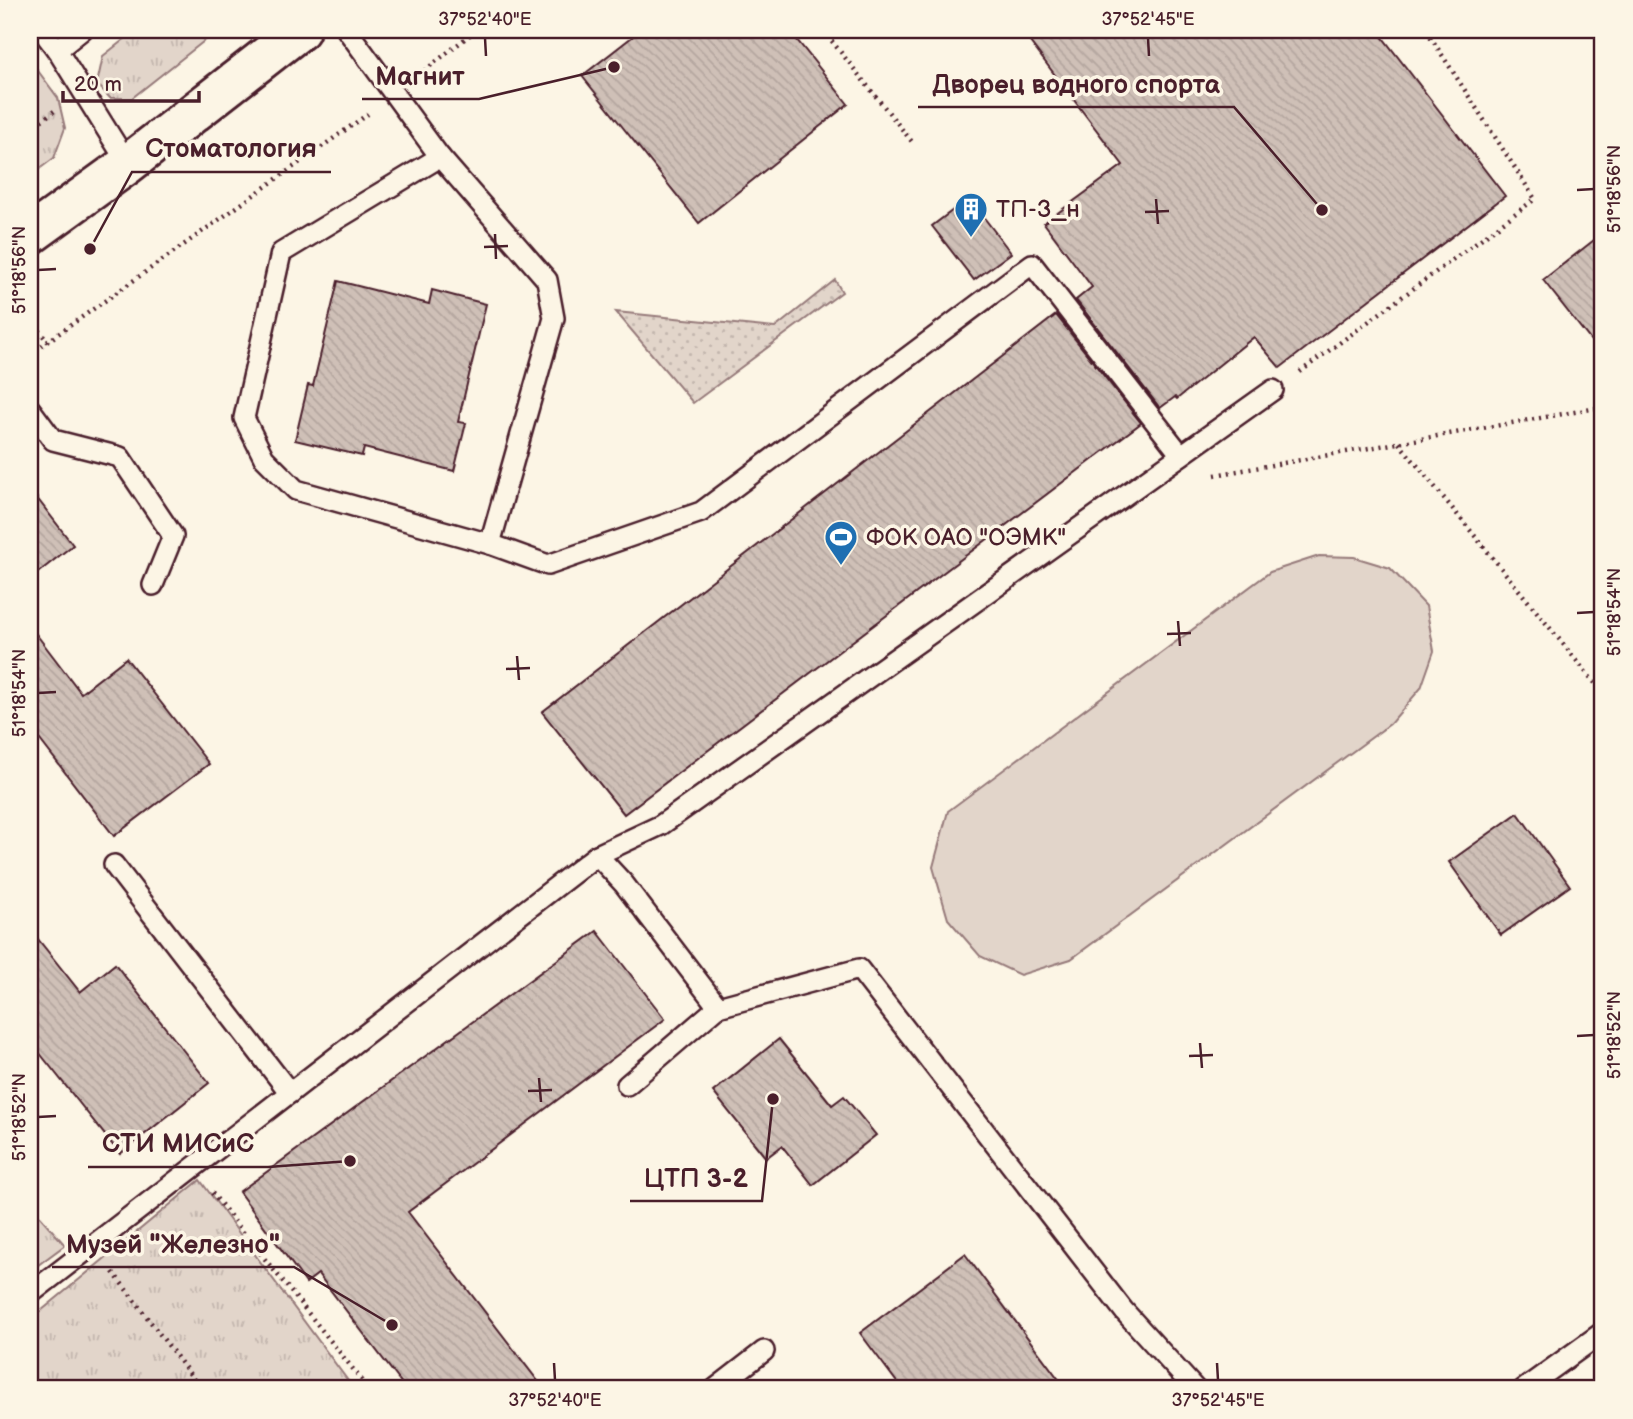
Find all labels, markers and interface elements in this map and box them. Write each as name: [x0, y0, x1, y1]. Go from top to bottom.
text: 37°52'40"E: [438, 9, 532, 30]
text: 37°52'45"E: [1101, 9, 1195, 30]
callout: Магнит: [362, 52, 479, 99]
scale bar: [63, 60, 200, 104]
callout: Дворец водного спорта: [918, 60, 1234, 107]
text: Магнит: [375, 62, 465, 93]
text: Дворец водного спорта: [932, 70, 1221, 101]
text: 20 m: [74, 72, 122, 97]
callout: Стоматология: [132, 125, 331, 172]
text: Стоматология: [145, 134, 317, 165]
text: 51°18'56"N: [1604, 145, 1625, 233]
building icon: ТП-3_н: [952, 190, 990, 239]
place label: ТП-3_н: [996, 195, 1080, 224]
text: 51°18'56"N: [9, 226, 30, 314]
sports icon: ФОК ОАО "ОЭМК": [822, 518, 860, 567]
place label: ФОК ОАО "ОЭМК": [866, 523, 1066, 552]
text: 51°18'54"N: [1604, 568, 1625, 656]
text: 51°18'54"N: [9, 649, 30, 737]
text: 51°18'52"N: [1604, 991, 1625, 1079]
text: 51°18'52"N: [9, 1073, 30, 1161]
callout: СТИ МИСиС: [88, 1120, 268, 1167]
text: СТИ МИСиС: [102, 1129, 254, 1160]
callout: ЦТП 3-2: [630, 1154, 762, 1201]
text: ЦТП 3-2: [644, 1164, 748, 1195]
callout: Музей "Железно": [52, 1220, 294, 1267]
text: Музей "Железно": [66, 1230, 280, 1261]
text: 37°52'40"E: [508, 1390, 602, 1411]
text: 37°52'45"E: [1171, 1390, 1265, 1411]

